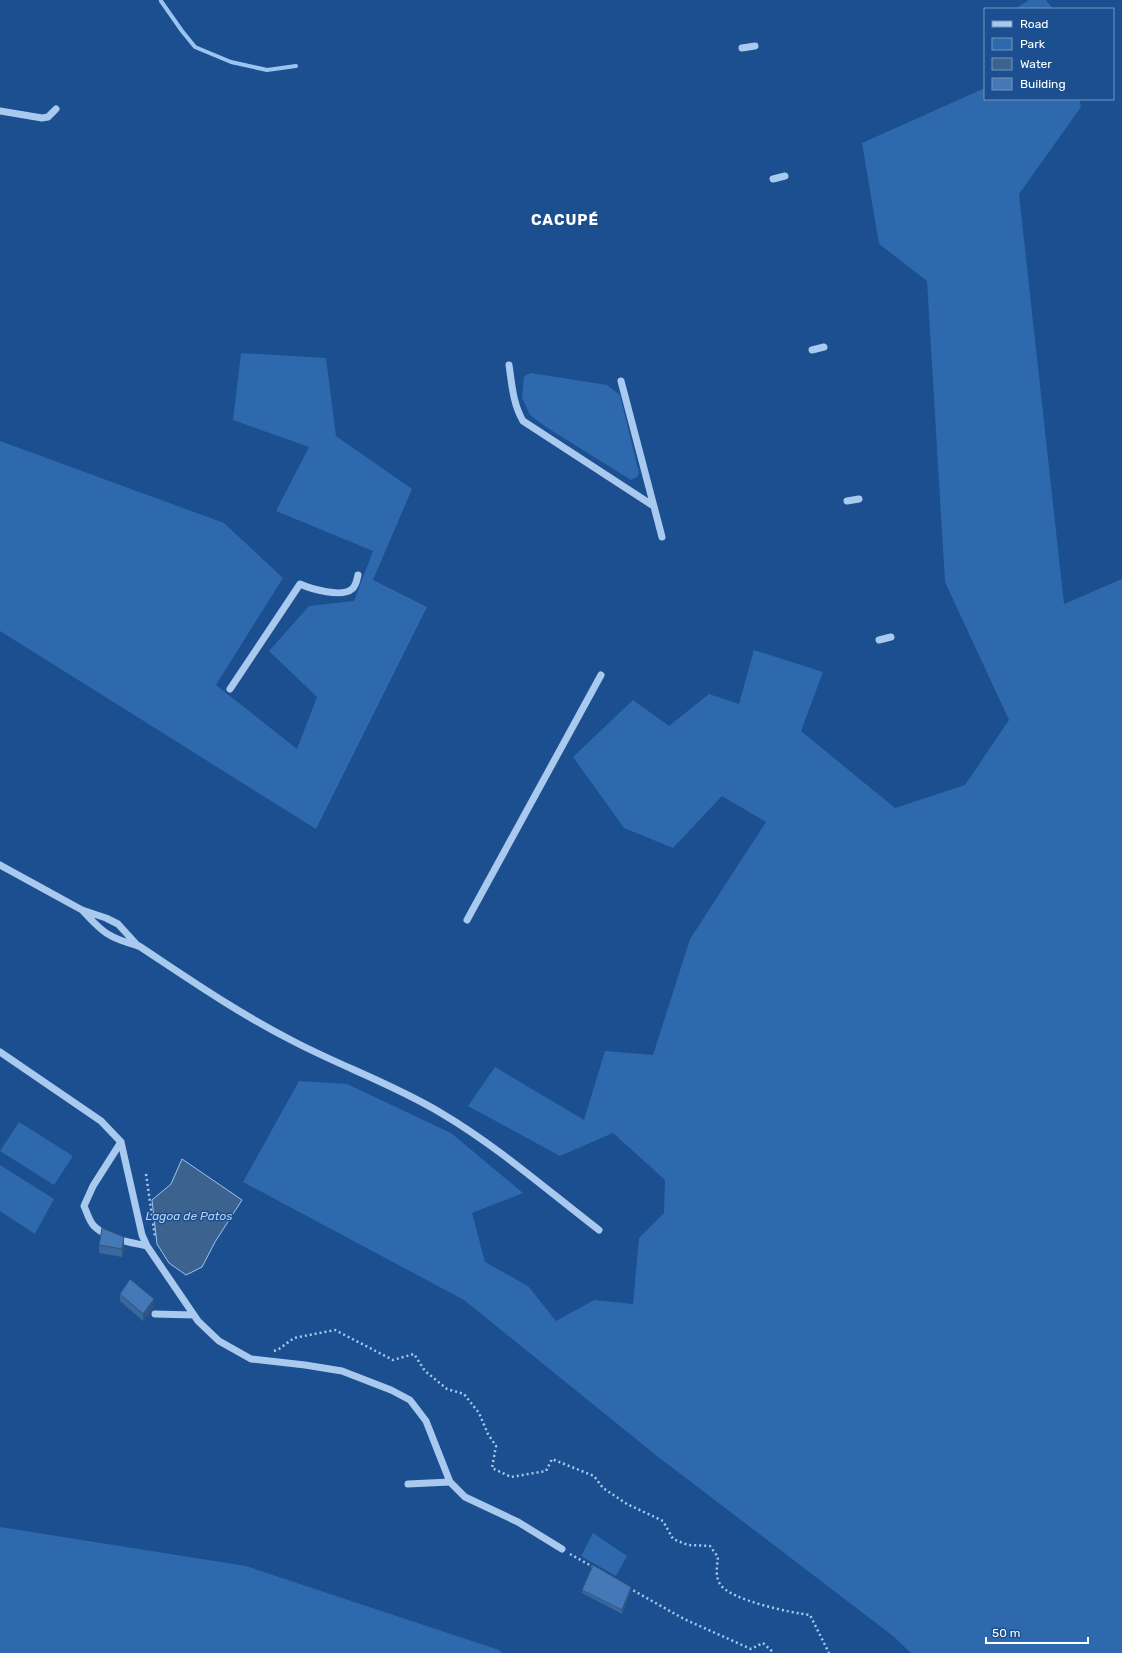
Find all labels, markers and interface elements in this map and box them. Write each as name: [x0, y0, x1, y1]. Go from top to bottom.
legend: [984, 8, 1114, 100]
text: Road: [1020, 17, 1048, 31]
text: Park: [1020, 37, 1046, 51]
text: Water: [1020, 57, 1052, 71]
text: Building: [1020, 77, 1066, 91]
district label: CACUPÉ: [531, 211, 599, 229]
water label: Lagoa de Patos: [146, 1209, 232, 1223]
scale bar: [986, 1619, 1088, 1645]
text: 50 m: [992, 1626, 1020, 1640]

